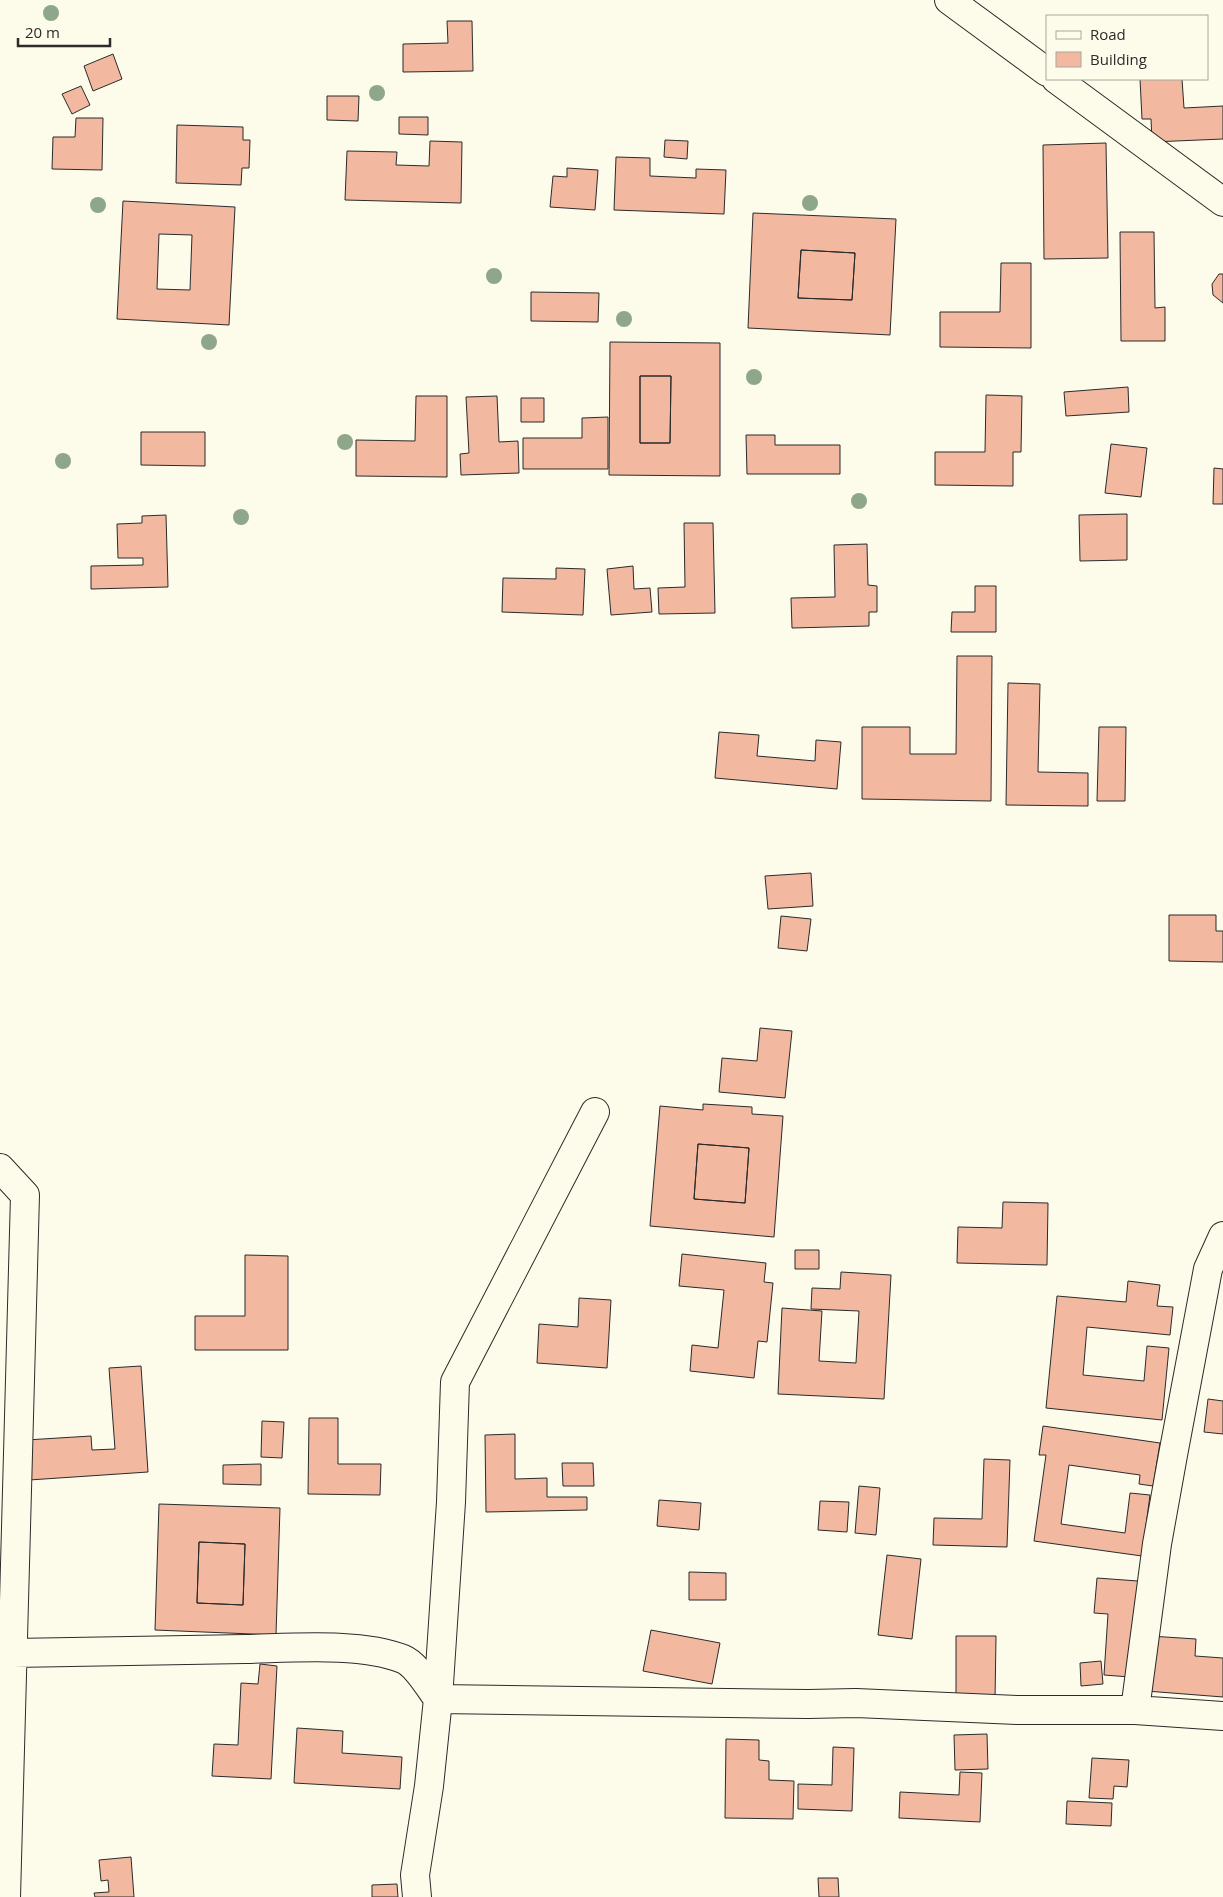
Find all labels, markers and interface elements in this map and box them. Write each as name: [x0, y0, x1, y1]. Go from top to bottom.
scale bar: [18, 15, 110, 47]
legend: [1046, 15, 1208, 80]
text: 20 m: [25, 22, 60, 42]
text: Road: [1090, 24, 1126, 44]
text: Building: [1090, 49, 1147, 69]

